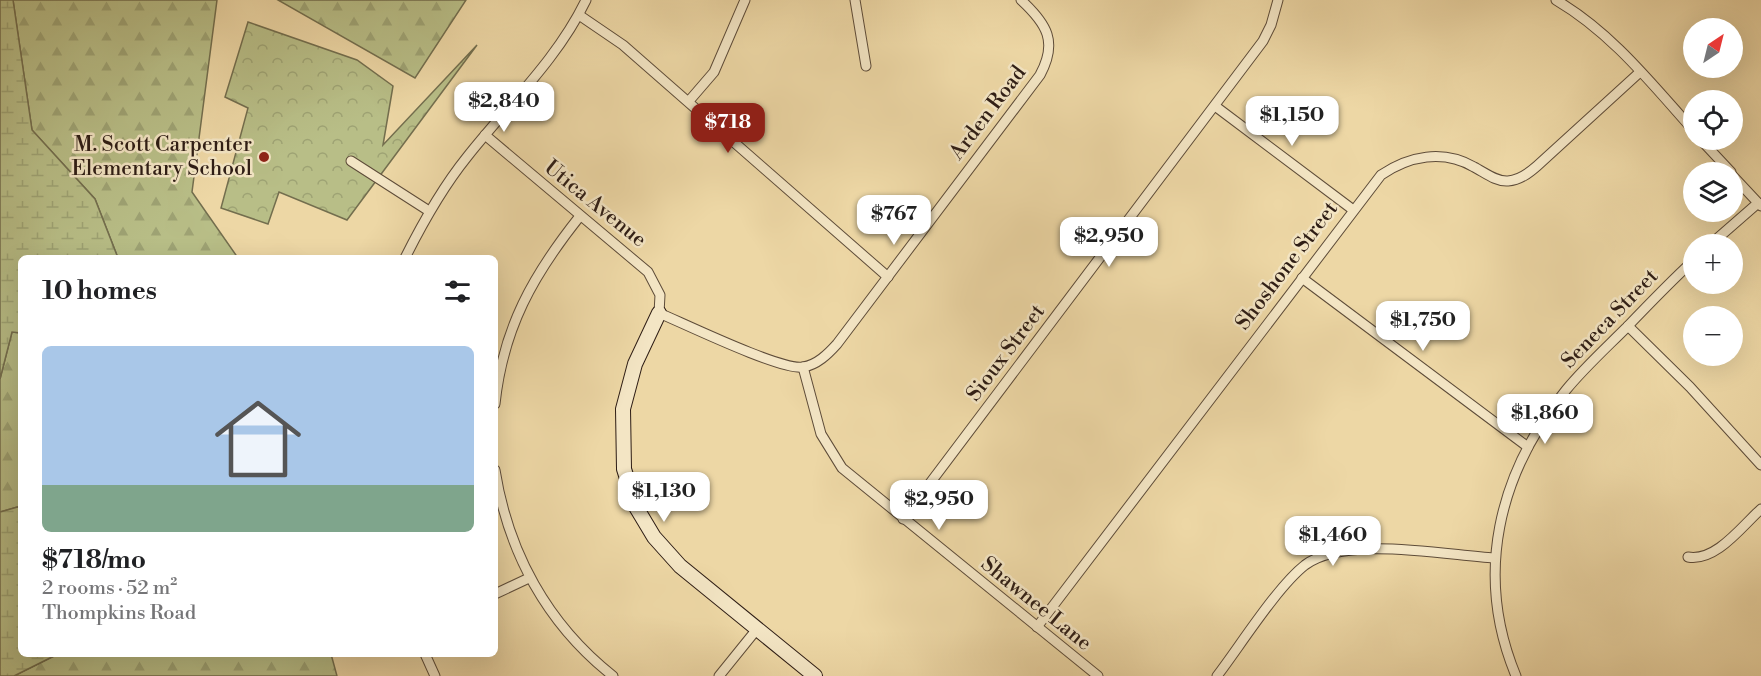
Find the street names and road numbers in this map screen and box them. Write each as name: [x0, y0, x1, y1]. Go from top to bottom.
street label: Arden Road: [943, 61, 1032, 166]
street label: Utica Avenue: [539, 155, 651, 253]
street label: Shoshone Street: [1230, 196, 1344, 335]
street label: Seneca Street: [1556, 263, 1664, 374]
street label: Sioux Street: [961, 299, 1051, 407]
street label: Shawnee Lane: [975, 551, 1097, 657]

